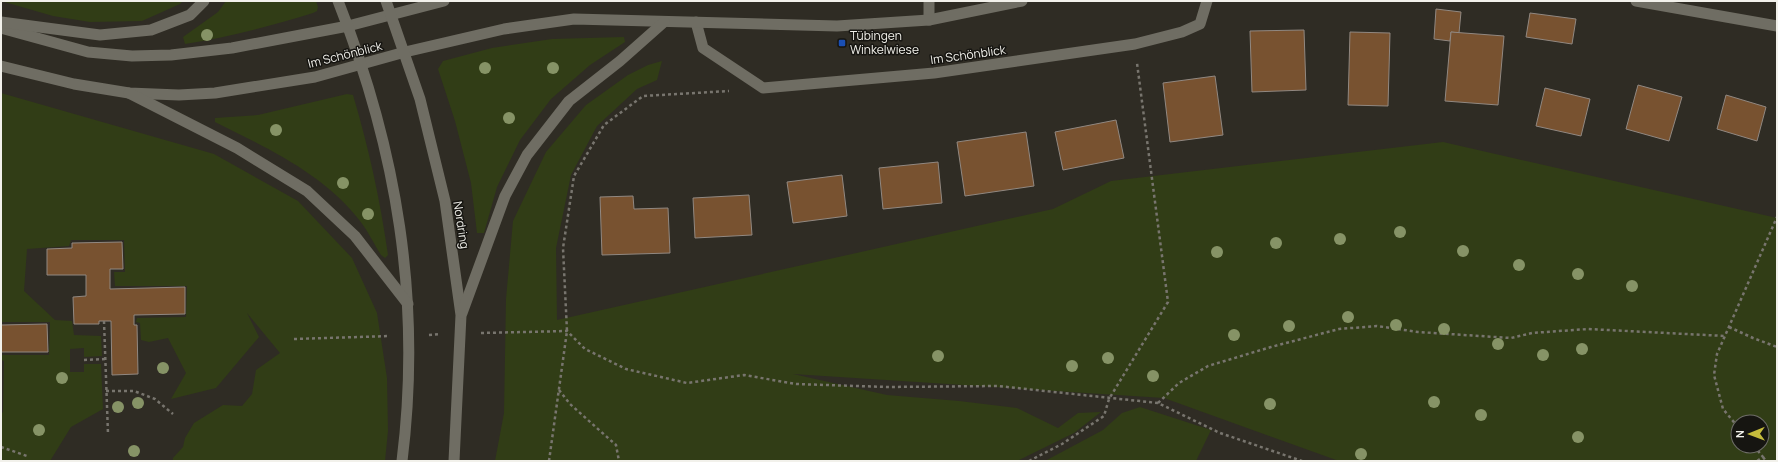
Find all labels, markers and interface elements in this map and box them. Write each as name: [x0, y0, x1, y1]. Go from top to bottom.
place label: Tübingen Winkelwiese: [850, 27, 919, 58]
street label: Im Schönblick: [306, 37, 385, 72]
marker: Tübingen Winkelwiese: [837, 38, 847, 48]
street label: Im Schönblick: [929, 41, 1008, 68]
street label: Nordring: [449, 200, 474, 250]
north arrow: [1730, 414, 1770, 454]
text: N: [1732, 430, 1747, 438]

